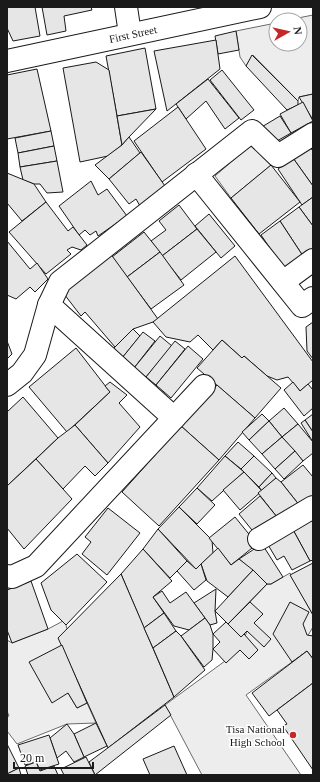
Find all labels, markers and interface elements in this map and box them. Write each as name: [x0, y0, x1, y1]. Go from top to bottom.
north arrow: [268, 12, 308, 52]
street label: First Street: [108, 23, 158, 45]
text: N: [291, 26, 304, 35]
place label: Tisa National High School: [226, 723, 285, 748]
marker: Tisa National High School: [288, 730, 298, 740]
scale bar: [14, 744, 93, 770]
text: 20 m: [20, 751, 45, 765]

